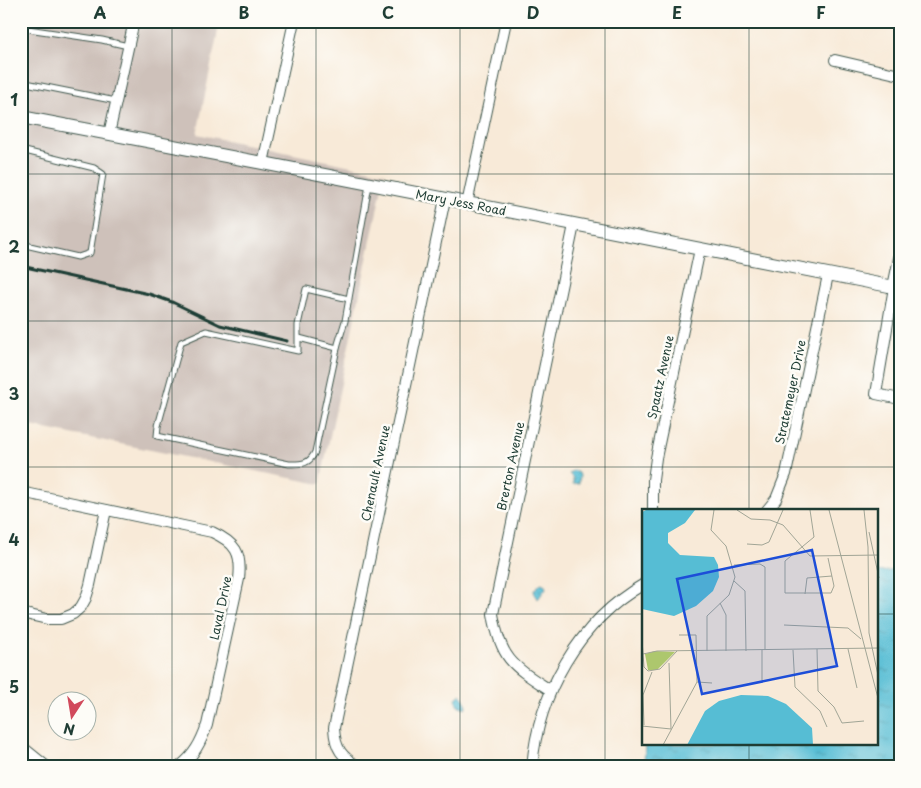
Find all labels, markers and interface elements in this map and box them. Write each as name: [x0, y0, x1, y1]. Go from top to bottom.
text: A: [94, 0, 107, 24]
text: B: [239, 0, 250, 24]
text: C: [382, 0, 394, 24]
text: D: [527, 0, 539, 24]
text: E: [672, 0, 682, 24]
text: F: [816, 0, 826, 24]
text: 1: [10, 87, 18, 111]
street label: Mary Jess Road: [414, 184, 508, 220]
text: 2: [8, 234, 20, 258]
street label: Spaatz Avenue: [642, 333, 678, 421]
street label: Stratemeyer Drive: [770, 338, 810, 446]
text: 3: [9, 381, 19, 405]
street label: Brerton Avenue: [492, 419, 528, 512]
street label: Chenault Avenue: [356, 423, 394, 523]
inset map: [642, 509, 878, 746]
text: 4: [9, 527, 20, 551]
street label: Laval Drive: [204, 574, 236, 642]
text: 5: [9, 674, 19, 698]
north arrow: [48, 690, 98, 740]
text: N: [62, 718, 77, 741]

